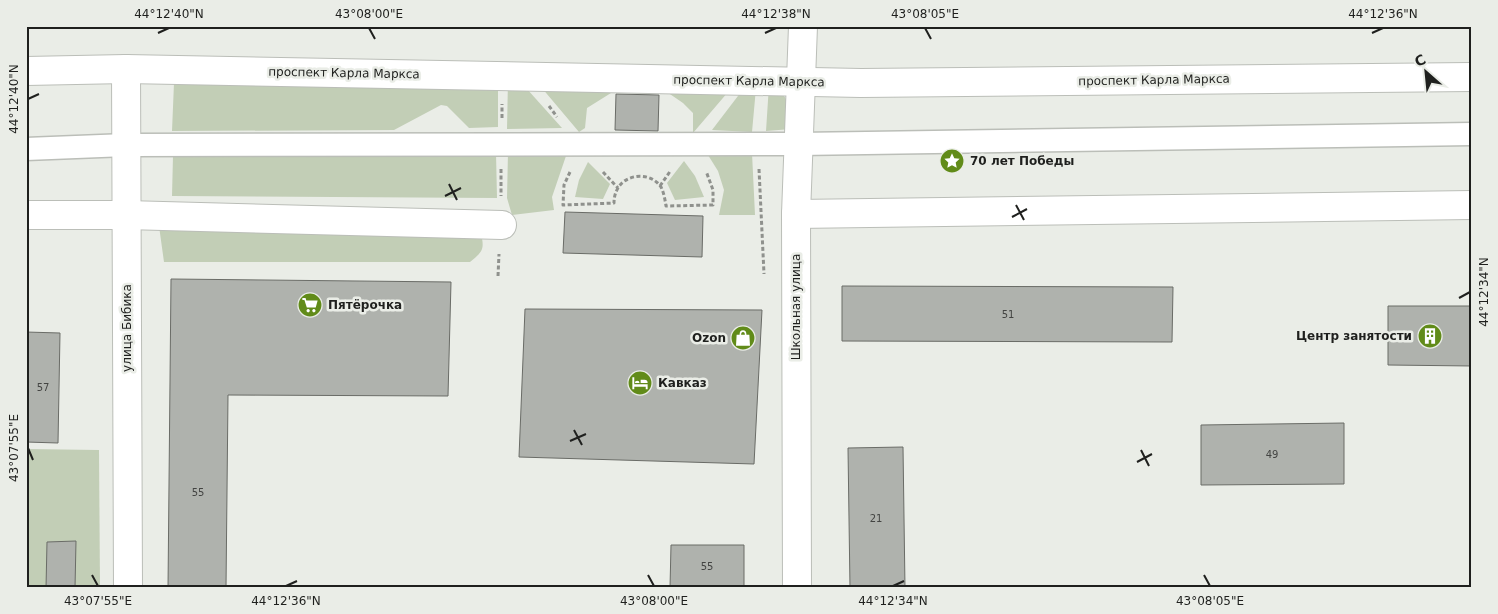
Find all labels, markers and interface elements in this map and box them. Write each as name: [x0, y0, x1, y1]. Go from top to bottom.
text: 44°12'40"N: [134, 7, 204, 21]
text: 43°08'00"E: [335, 7, 403, 21]
text: 44°12'38"N: [741, 7, 811, 21]
text: 43°08'05"E: [891, 7, 959, 21]
text: 44°12'36"N: [1348, 7, 1418, 21]
north arrow: [1400, 48, 1450, 98]
text: С: [1412, 51, 1428, 70]
text: 44°12'40"N: [7, 64, 21, 134]
street label: проспект Карла Маркса: [268, 65, 420, 81]
street label: проспект Карла Маркса: [1078, 72, 1230, 88]
street label: проспект Карла Маркса: [673, 73, 825, 89]
place icon: 70 лет Победы: [939, 148, 965, 174]
place label: 70 лет Победы: [970, 154, 1074, 168]
street label: Школьная улица: [789, 254, 803, 360]
text: 44°12'34"N: [1477, 257, 1491, 327]
street label: улица Бибика: [120, 284, 134, 372]
supermarket icon: Пятёрочка: [297, 292, 323, 318]
place label: Пятёрочка: [328, 298, 402, 312]
house number: 51: [1002, 309, 1014, 320]
building icon: Центр занятости: [1417, 323, 1443, 349]
shop icon: Ozon: [730, 325, 756, 351]
place label: Центр занятости: [1296, 329, 1412, 343]
place label: Ozon: [692, 331, 726, 345]
hotel icon: Кавказ: [627, 370, 653, 396]
place label: Кавказ: [658, 376, 707, 390]
house number: 57: [37, 382, 49, 393]
text: 43°07'55"E: [7, 414, 21, 482]
house number: 49: [1266, 449, 1278, 460]
house number: 55: [192, 487, 204, 498]
house number: 21: [870, 513, 882, 524]
house number: 55: [701, 561, 713, 572]
text: 43°07'55"E: [64, 594, 132, 608]
text: 44°12'36"N: [251, 594, 321, 608]
text: 43°08'00"E: [620, 594, 688, 608]
text: 44°12'34"N: [858, 594, 928, 608]
text: 43°08'05"E: [1176, 594, 1244, 608]

